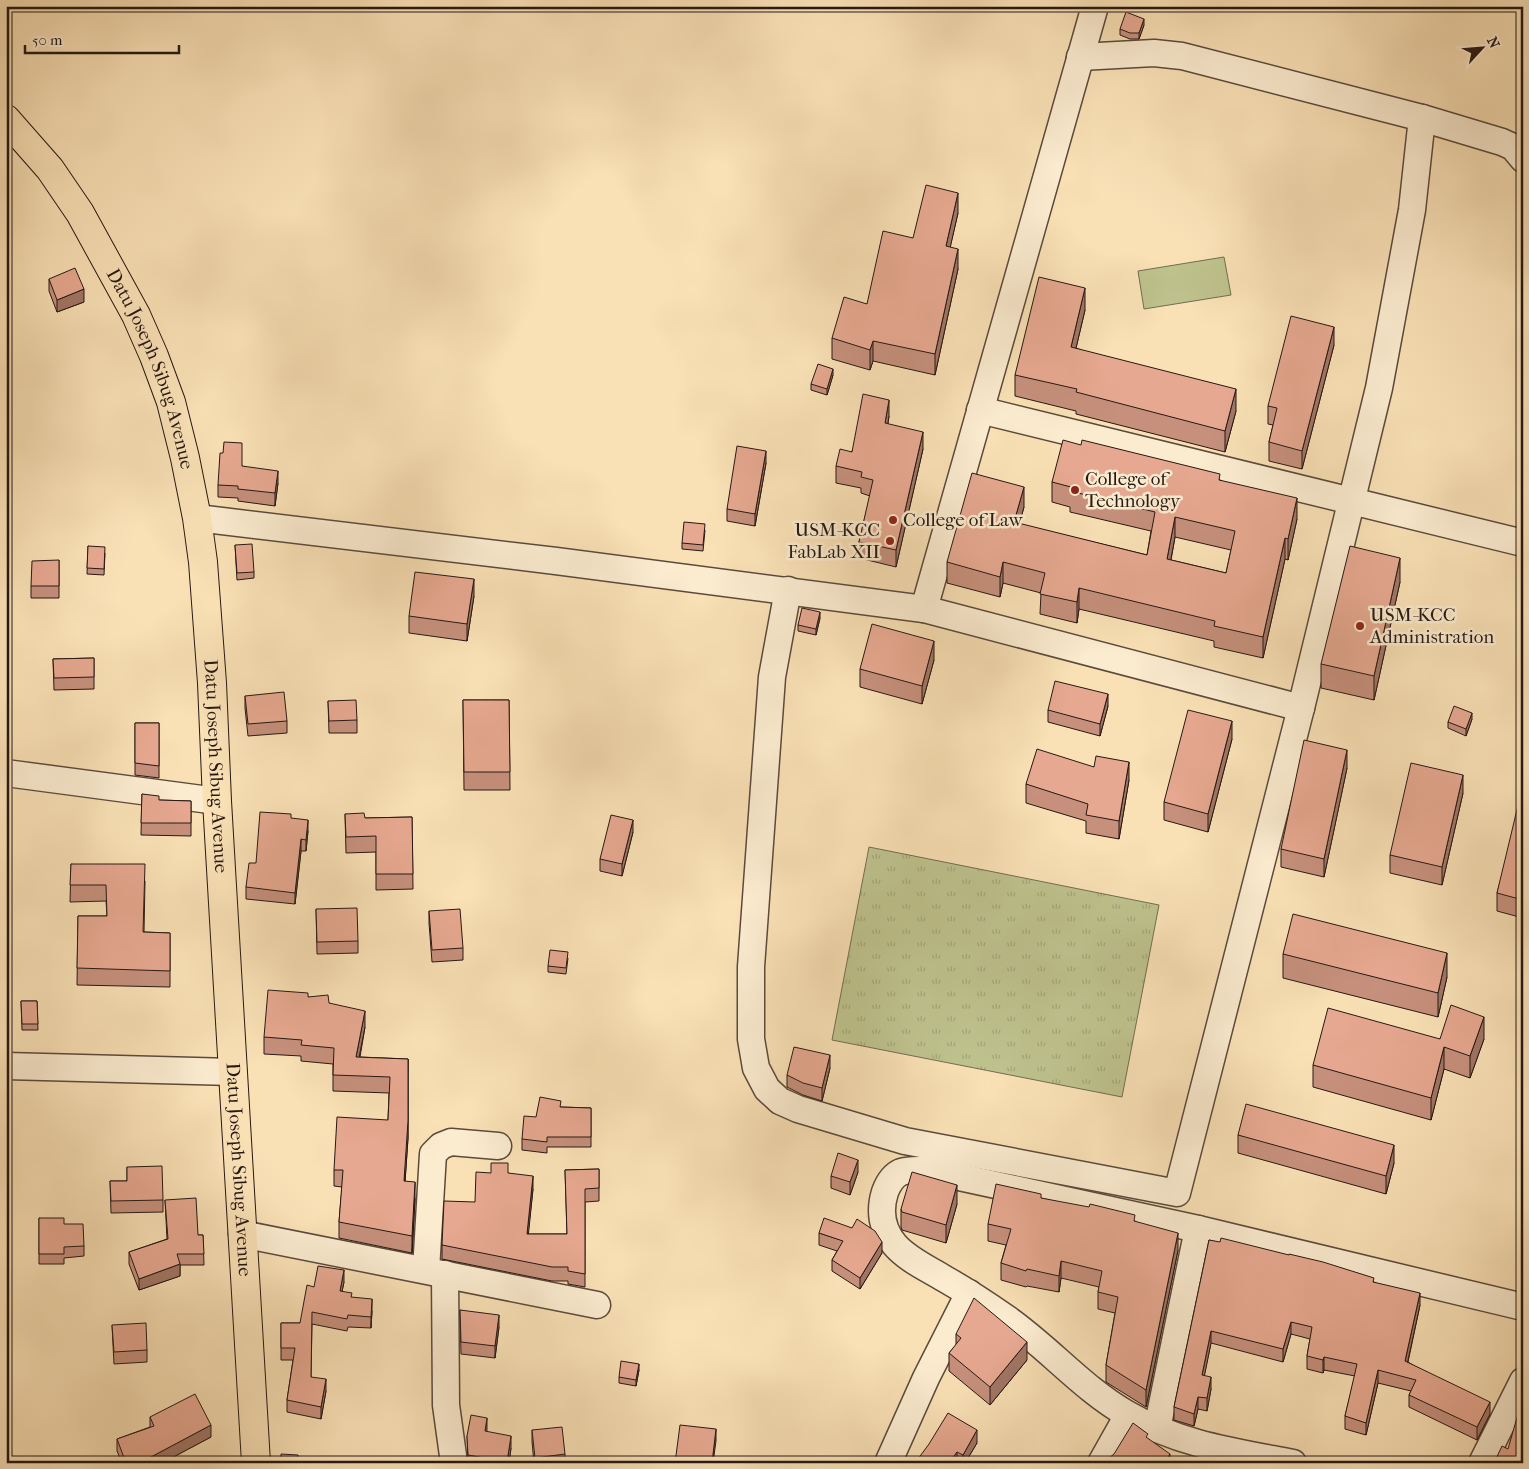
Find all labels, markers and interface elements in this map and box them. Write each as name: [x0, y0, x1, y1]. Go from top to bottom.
scale bar: [25, 22, 179, 54]
north arrow: [1456, 22, 1506, 72]
text: 50 m: [32, 31, 63, 49]
text: N: [1483, 34, 1503, 51]
street label: Datu Joseph Sibug Avenue: [102, 265, 198, 471]
place label: College of Technology: [1085, 468, 1181, 512]
marker: College of Technology: [1069, 484, 1081, 496]
place label: College of Law: [903, 509, 1023, 531]
marker: College of Law: [887, 514, 899, 526]
place label: USM-KCC FabLab XII: [787, 519, 880, 563]
marker: USM-KCC FabLab XII: [884, 535, 896, 547]
place label: USM-KCC Administration: [1369, 604, 1494, 648]
marker: USM-KCC Administration: [1354, 620, 1366, 632]
street label: Datu Joseph Sibug Avenue: [199, 659, 232, 874]
street label: Datu Joseph Sibug Avenue: [221, 1062, 256, 1277]

